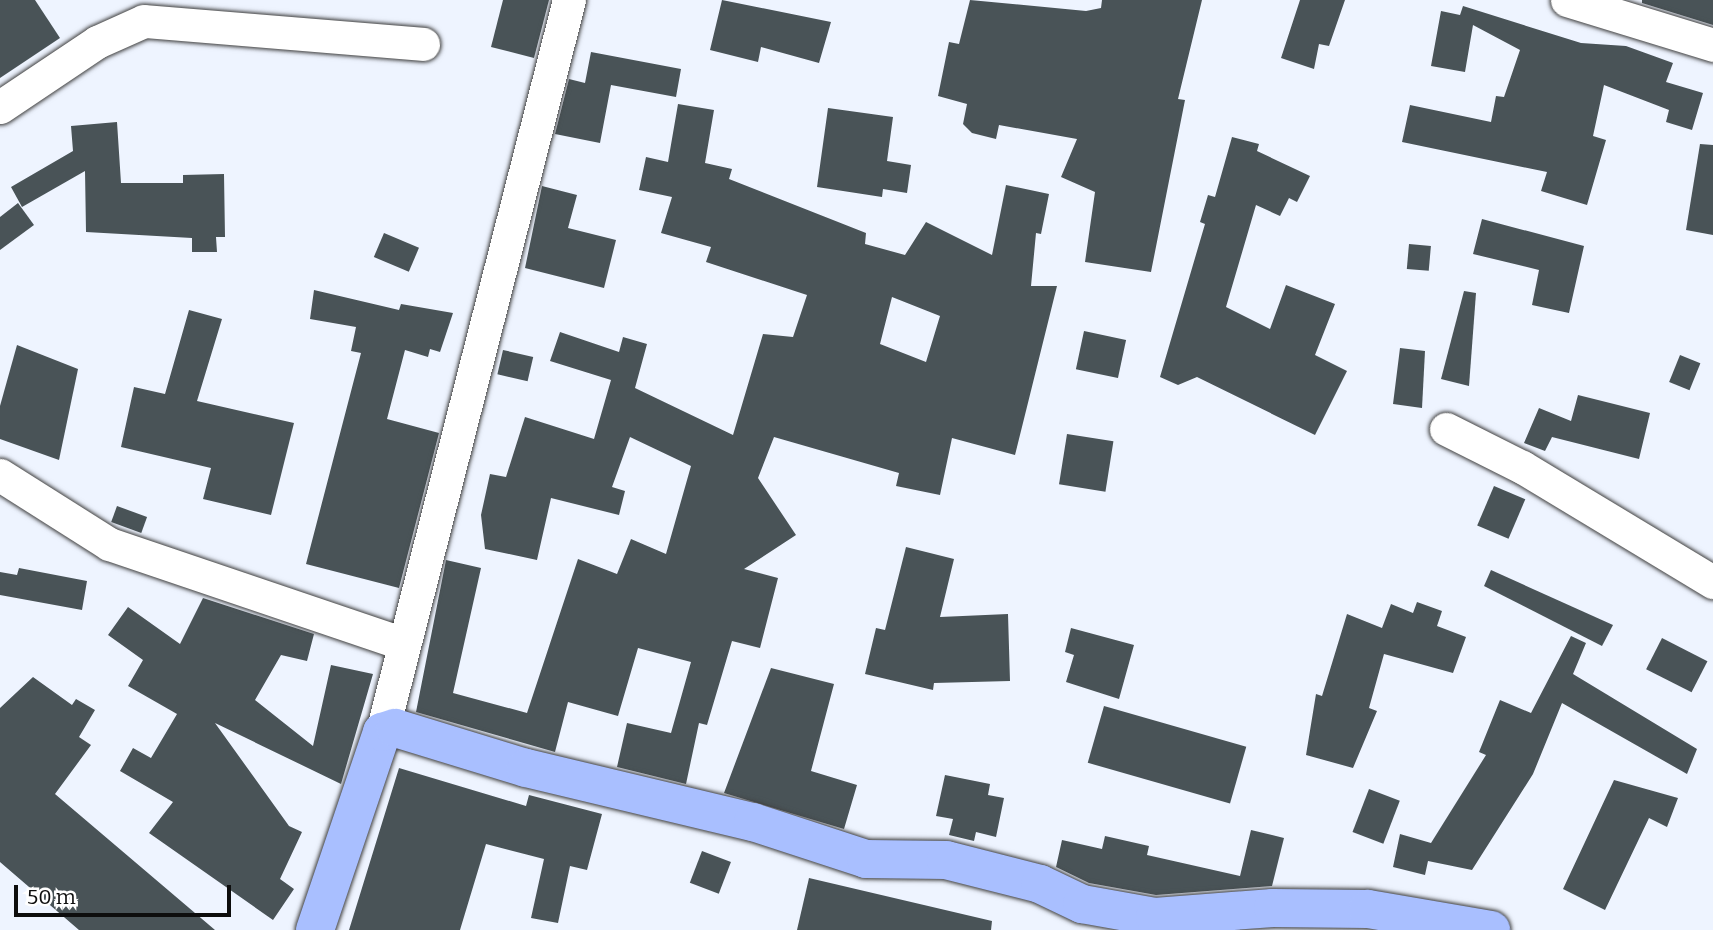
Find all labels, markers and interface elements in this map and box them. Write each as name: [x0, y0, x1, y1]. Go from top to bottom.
scale bar: [18, 870, 234, 914]
text: 50 m: [27, 884, 76, 910]

